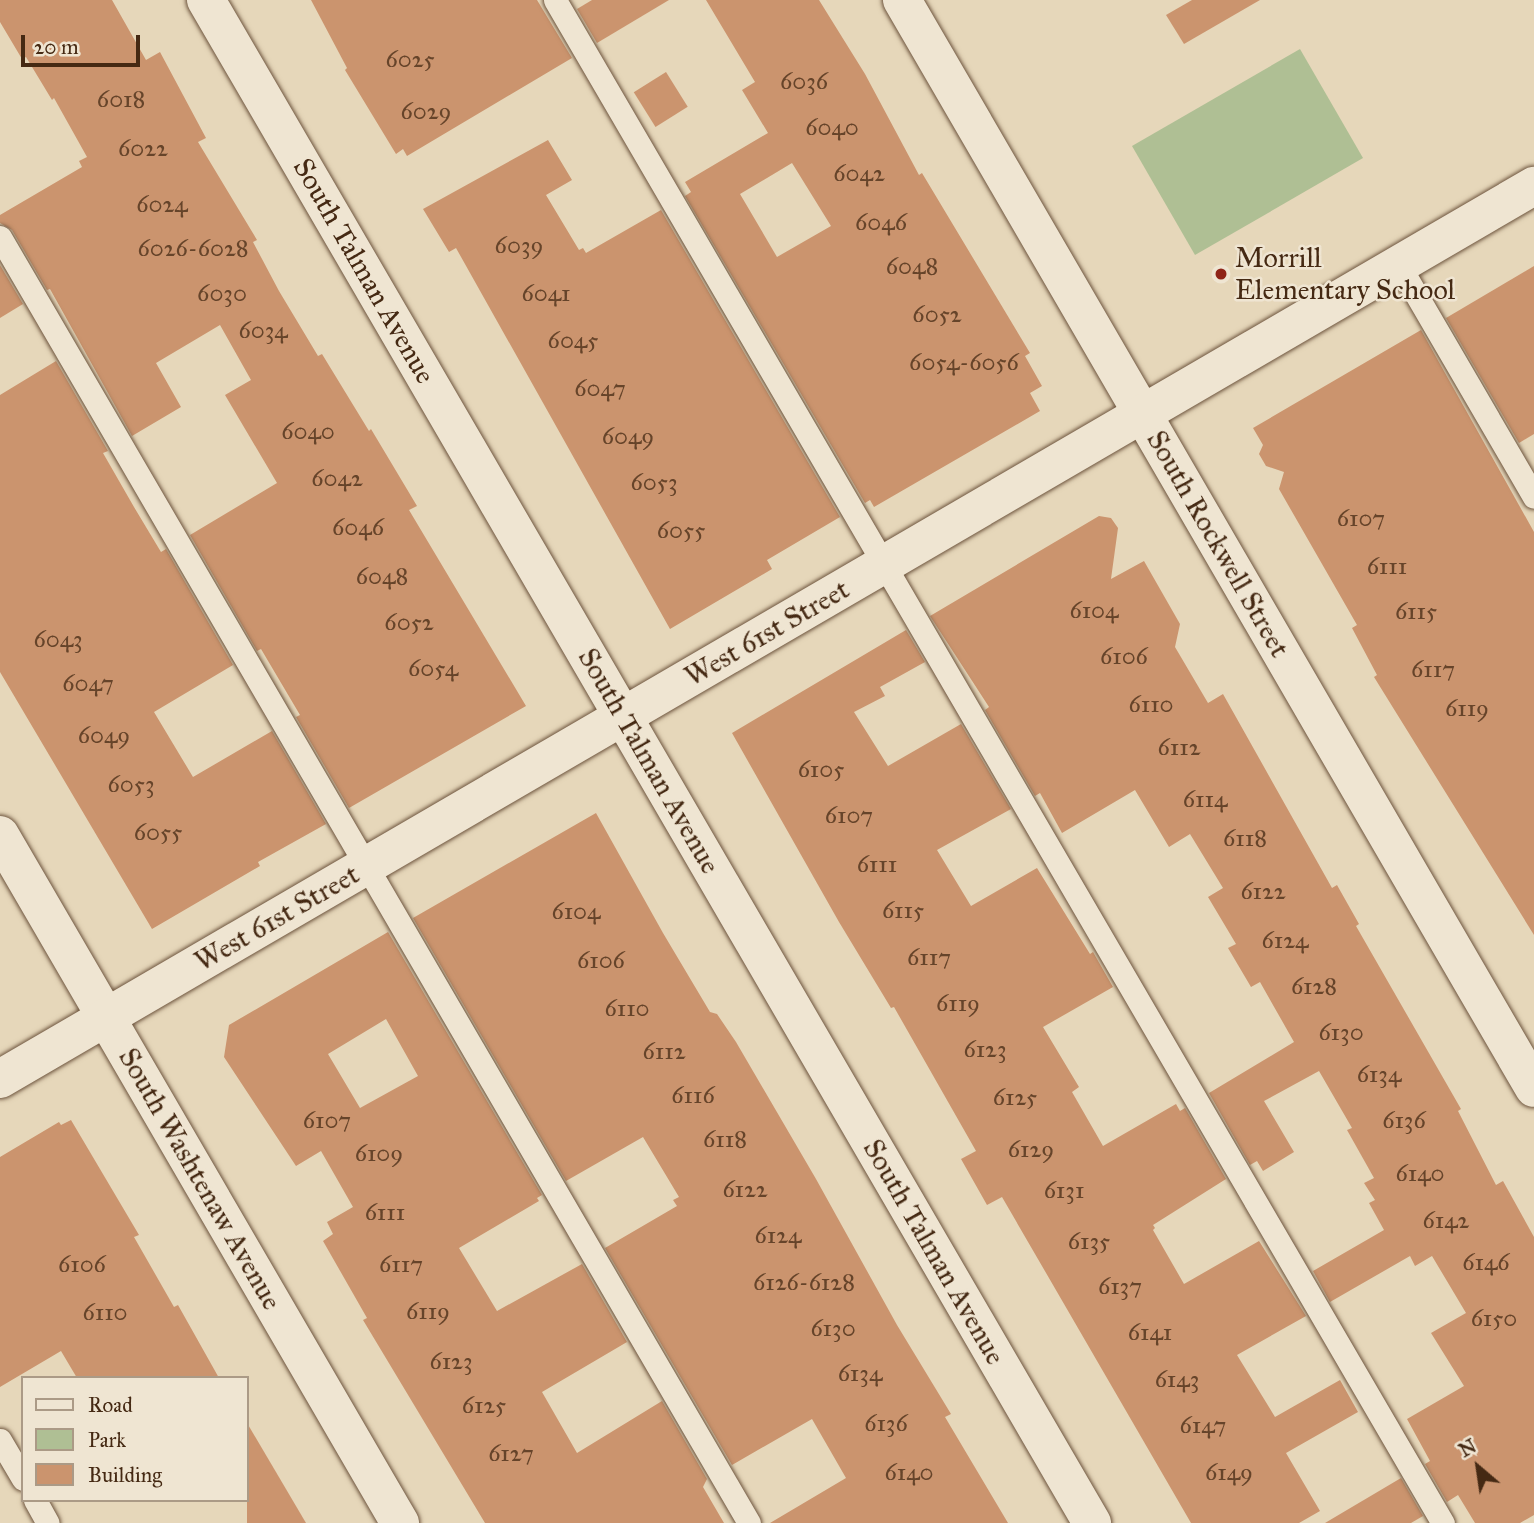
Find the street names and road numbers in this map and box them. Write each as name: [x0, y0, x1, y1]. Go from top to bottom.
street label: South Talman Avenue: [286, 152, 442, 390]
street label: South Rockwell Street: [1139, 425, 1297, 663]
street label: West 61st Street: [679, 572, 855, 694]
street label: South Talman Avenue: [571, 642, 727, 880]
street label: West 61st Street: [189, 857, 365, 979]
street label: South Washtenaw Avenue: [111, 1042, 289, 1316]
street label: South Talman Avenue: [856, 1133, 1012, 1371]

